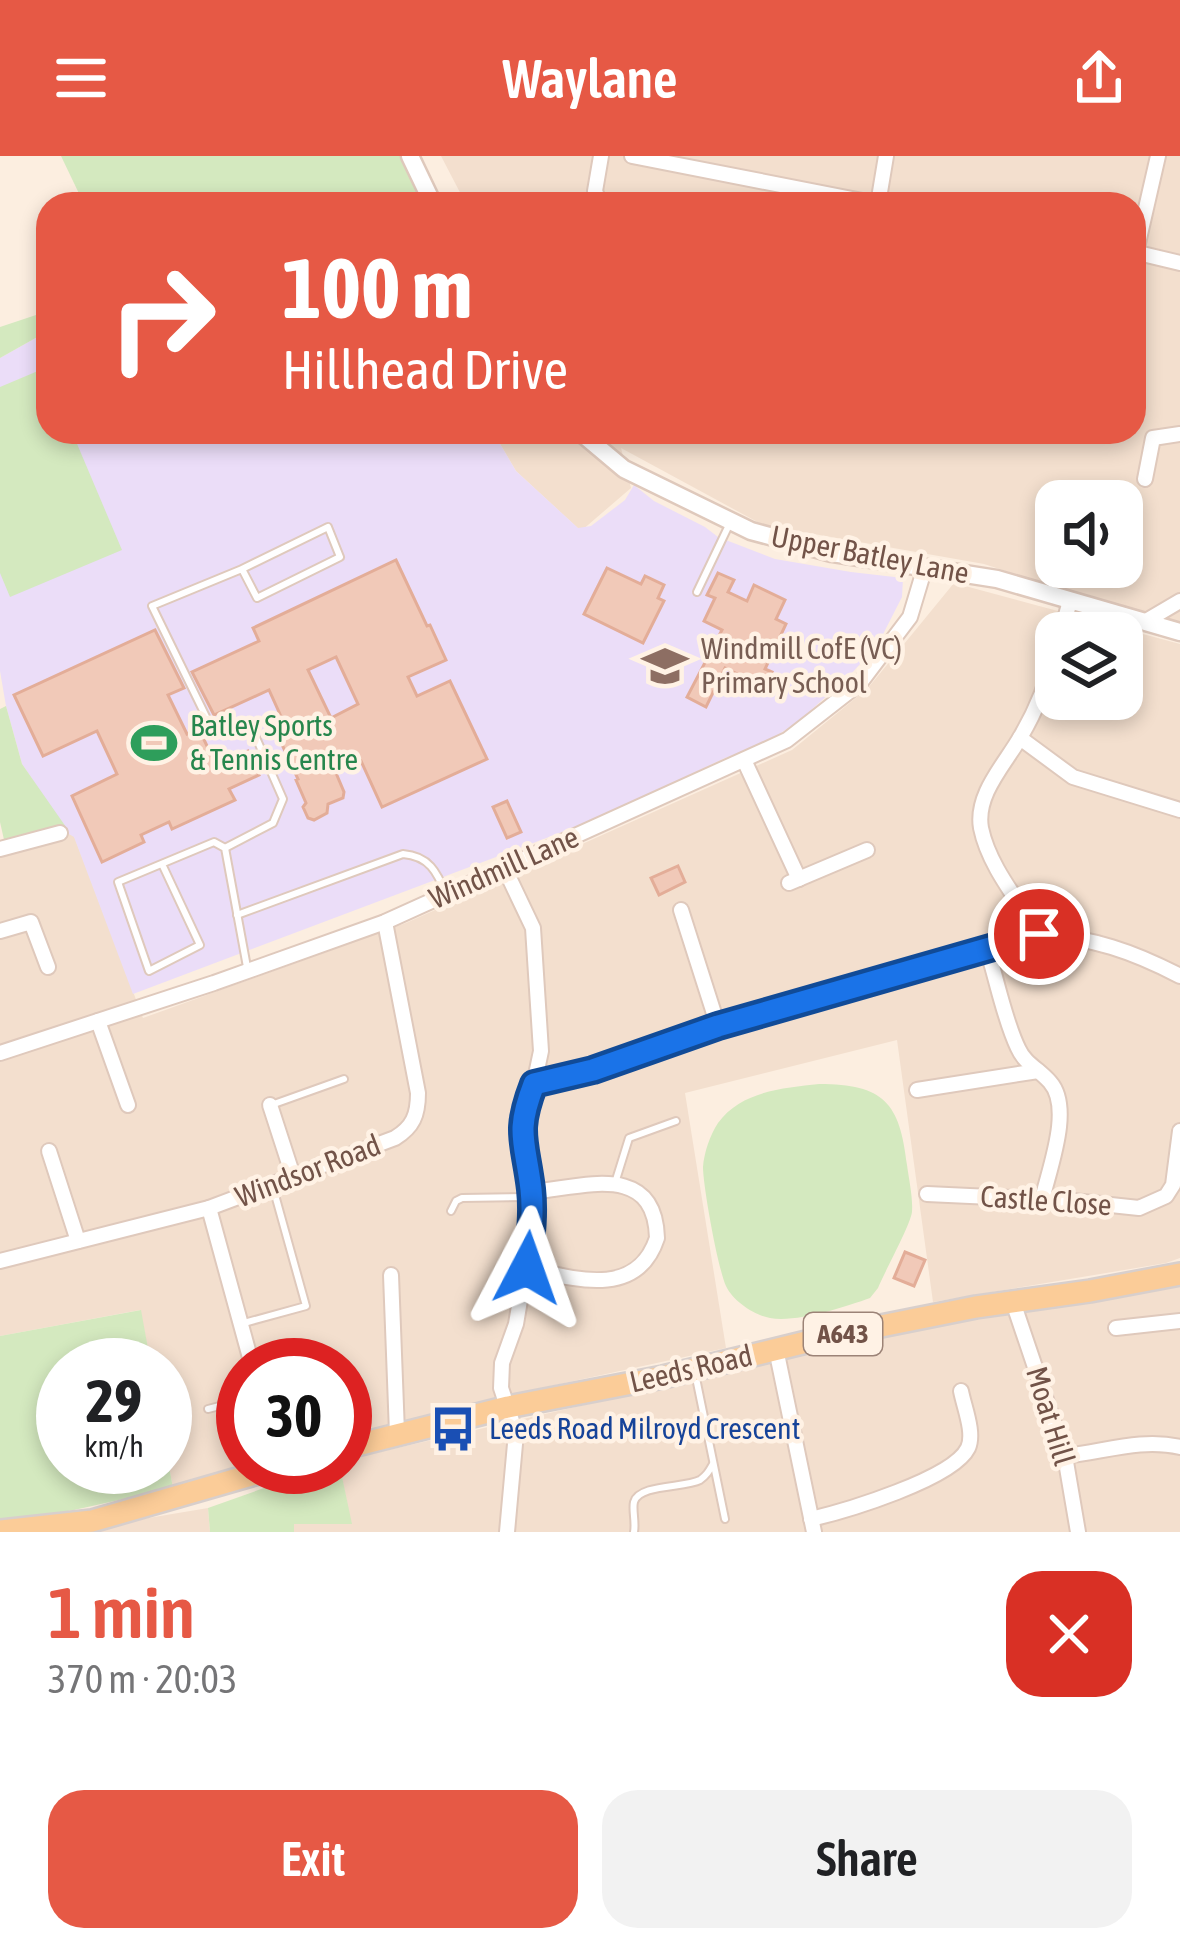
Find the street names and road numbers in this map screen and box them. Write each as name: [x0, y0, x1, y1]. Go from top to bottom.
street label: Upper Batley Lane: [768, 518, 972, 590]
street label: Windmill Lane: [424, 819, 583, 915]
street label: Windsor Road: [230, 1127, 385, 1213]
street label: Castle Close: [979, 1178, 1113, 1222]
road number: A643: [804, 1313, 882, 1355]
street label: Leeds Road: [626, 1337, 755, 1399]
street label: Moat Hill: [1020, 1362, 1082, 1469]

